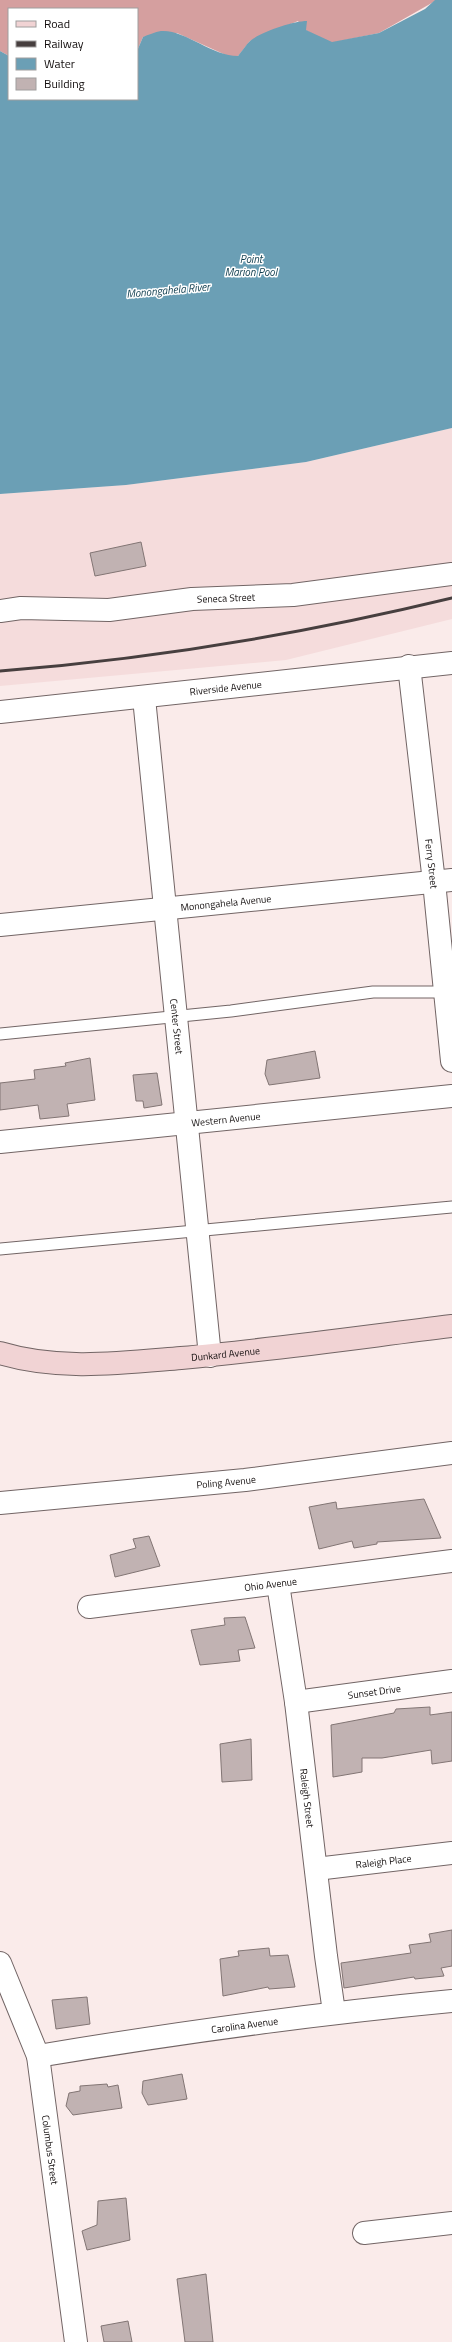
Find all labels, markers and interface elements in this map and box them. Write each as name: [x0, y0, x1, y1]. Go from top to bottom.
legend: [8, 8, 138, 100]
text: Road: [44, 14, 70, 33]
text: Railway: [44, 34, 84, 53]
text: Water: [44, 54, 75, 73]
text: Building: [44, 74, 85, 93]
water label: Point Marion Pool: [225, 251, 279, 280]
water label: Monongahela River: [126, 278, 212, 302]
street label: Seneca Street: [197, 589, 256, 607]
street label: Riverside Avenue: [189, 677, 263, 699]
street label: Ferry Street: [421, 838, 442, 890]
street label: Monongahela Avenue: [180, 891, 272, 915]
street label: Center Street: [166, 998, 187, 1055]
street label: Western Avenue: [191, 1109, 261, 1130]
street label: Dunkard Avenue: [190, 1343, 261, 1365]
street label: Poling Avenue: [196, 1472, 257, 1493]
street label: Ohio Avenue: [243, 1574, 298, 1595]
street label: Sunset Drive: [347, 1681, 402, 1703]
street label: Raleigh Street: [296, 1768, 318, 1829]
street label: Raleigh Place: [355, 1851, 412, 1872]
street label: Carolina Avenue: [210, 2013, 279, 2037]
street label: Columbus Street: [38, 2114, 62, 2186]

